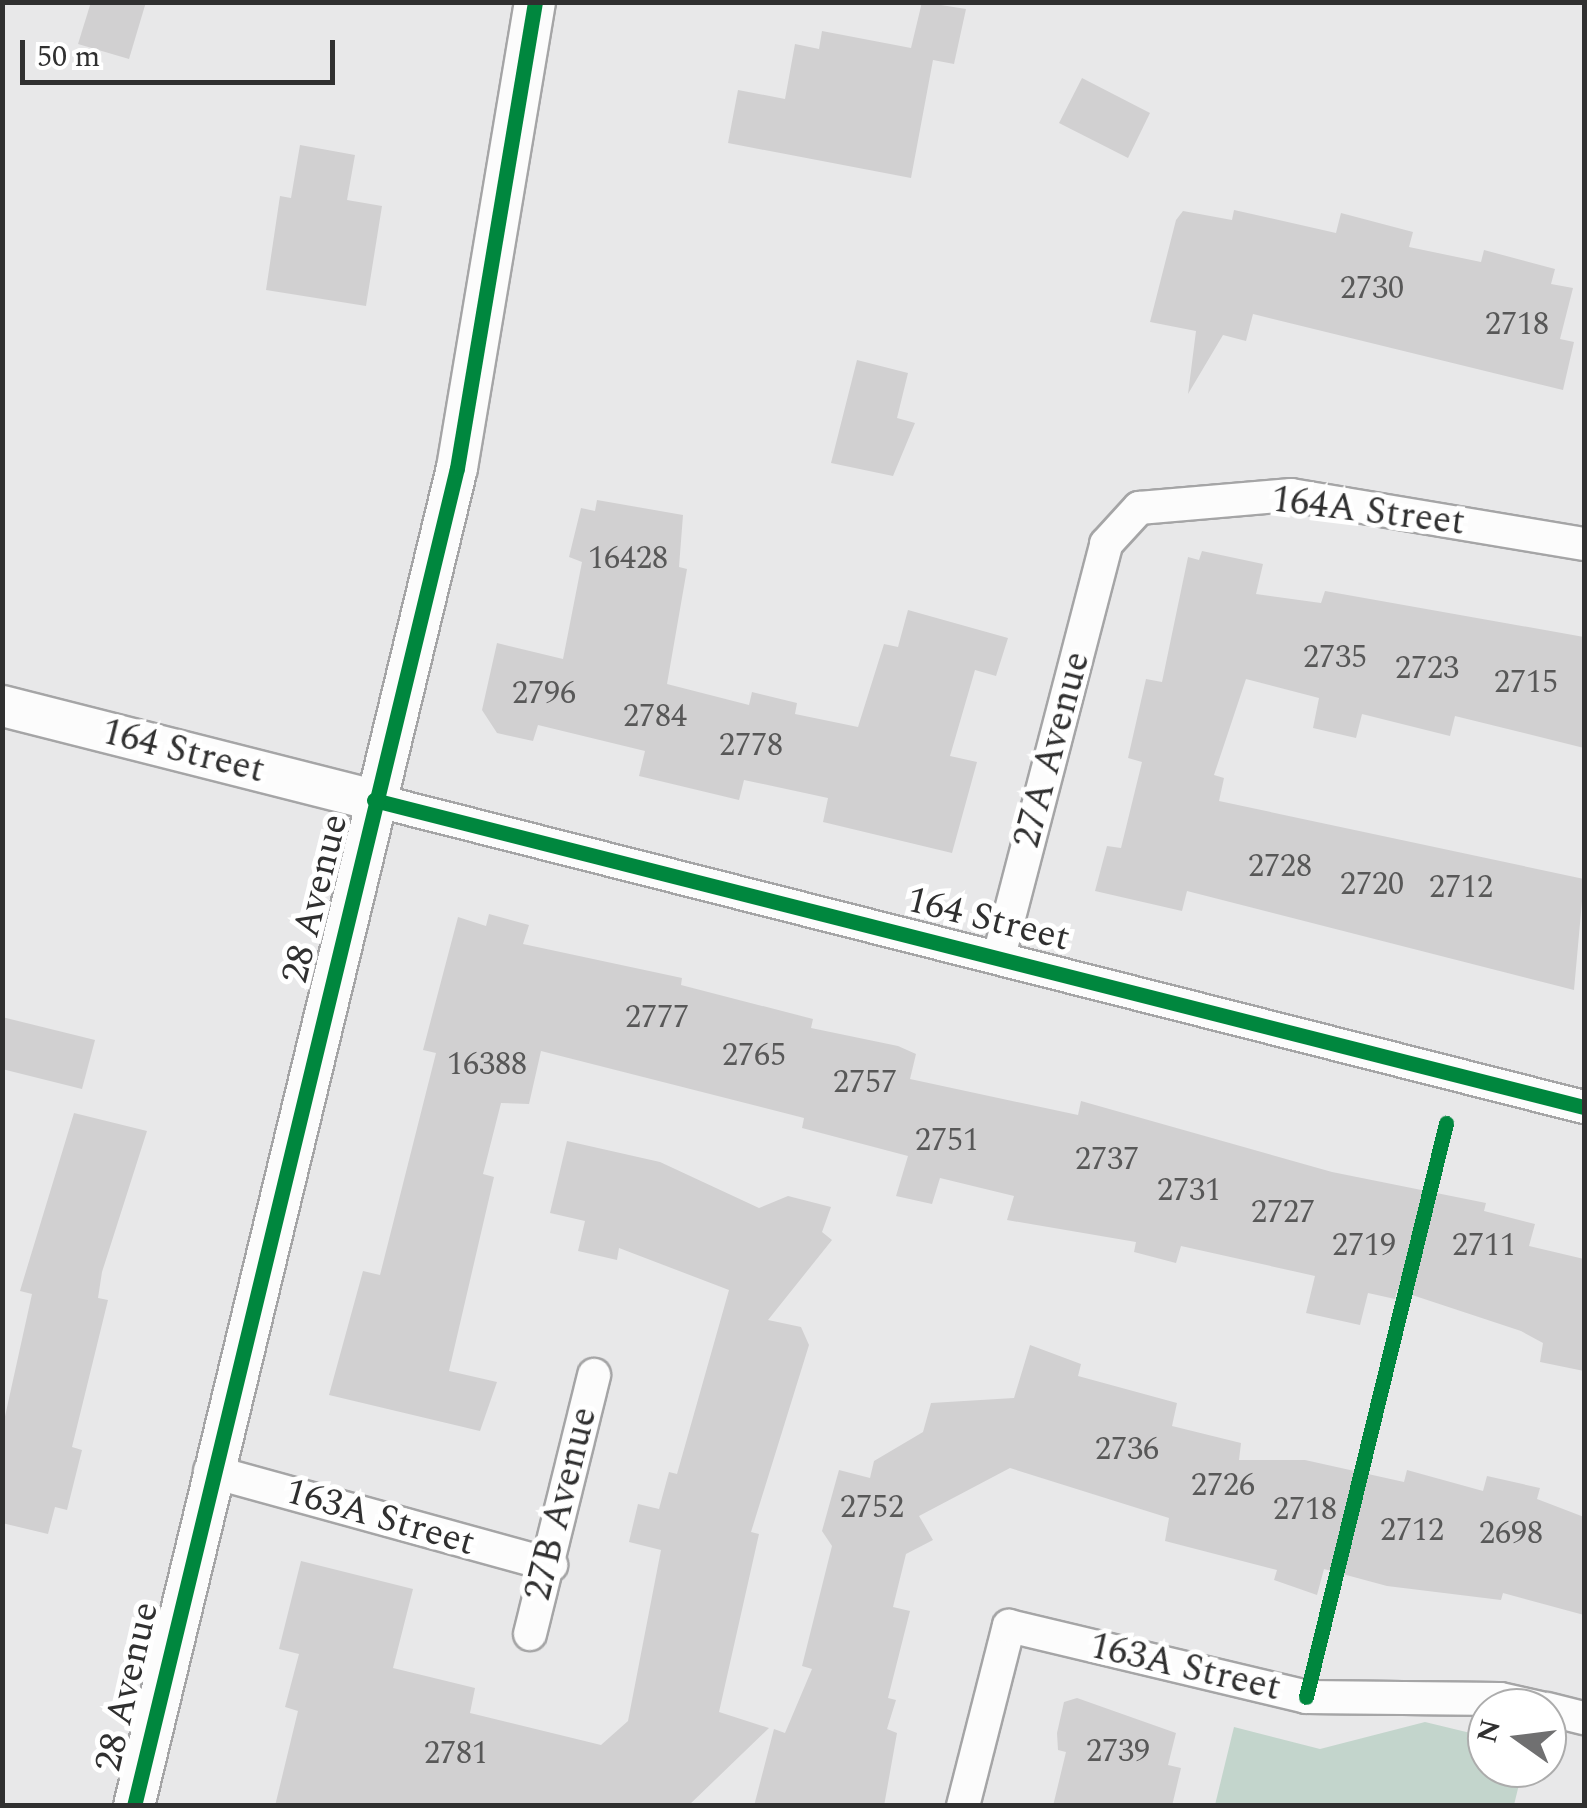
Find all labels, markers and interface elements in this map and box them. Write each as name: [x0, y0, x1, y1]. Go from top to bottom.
scale bar: [25, 20, 340, 82]
text: 50 m: [37, 34, 100, 80]
house number: 2730: [1340, 270, 1404, 308]
house number: 2718: [1485, 306, 1549, 344]
street label: 164A Street: [1269, 478, 1467, 546]
house number: 16428: [588, 540, 668, 578]
house number: 2735: [1303, 639, 1367, 677]
street label: 27A Avenue: [1005, 647, 1101, 853]
house number: 2723: [1395, 650, 1459, 688]
house number: 2715: [1494, 664, 1558, 702]
house number: 2796: [512, 675, 576, 713]
house number: 2784: [623, 698, 687, 736]
street label: 164 Street: [97, 710, 269, 794]
house number: 2778: [719, 727, 783, 765]
street label: 28 Avenue: [273, 810, 359, 988]
house number: 2728: [1248, 848, 1312, 886]
house number: 2720: [1340, 866, 1404, 904]
house number: 2712: [1429, 869, 1493, 907]
street label: 164 Street: [902, 878, 1074, 962]
house number: 2777: [625, 999, 689, 1037]
house number: 2765: [722, 1037, 786, 1075]
house number: 16388: [447, 1046, 527, 1084]
house number: 2757: [833, 1064, 897, 1102]
house number: 2751: [915, 1122, 979, 1160]
house number: 2737: [1075, 1141, 1139, 1179]
house number: 2731: [1157, 1172, 1221, 1210]
house number: 2727: [1251, 1194, 1315, 1232]
house number: 2719: [1332, 1227, 1396, 1265]
house number: 2711: [1452, 1227, 1516, 1265]
street label: 27B Avenue: [516, 1402, 608, 1606]
house number: 2736: [1095, 1431, 1159, 1469]
house number: 2726: [1191, 1467, 1255, 1505]
street label: 163A Street: [280, 1469, 480, 1567]
house number: 2752: [840, 1489, 904, 1527]
house number: 2718: [1273, 1491, 1337, 1529]
house number: 2712: [1380, 1512, 1444, 1550]
house number: 2698: [1479, 1515, 1543, 1553]
street label: 28 Avenue: [86, 1598, 170, 1776]
street label: 163A Street: [1085, 1624, 1285, 1712]
north arrow: [1467, 1688, 1567, 1788]
text: N: [1466, 1715, 1513, 1747]
house number: 2739: [1086, 1733, 1150, 1771]
house number: 2781: [424, 1735, 488, 1773]

